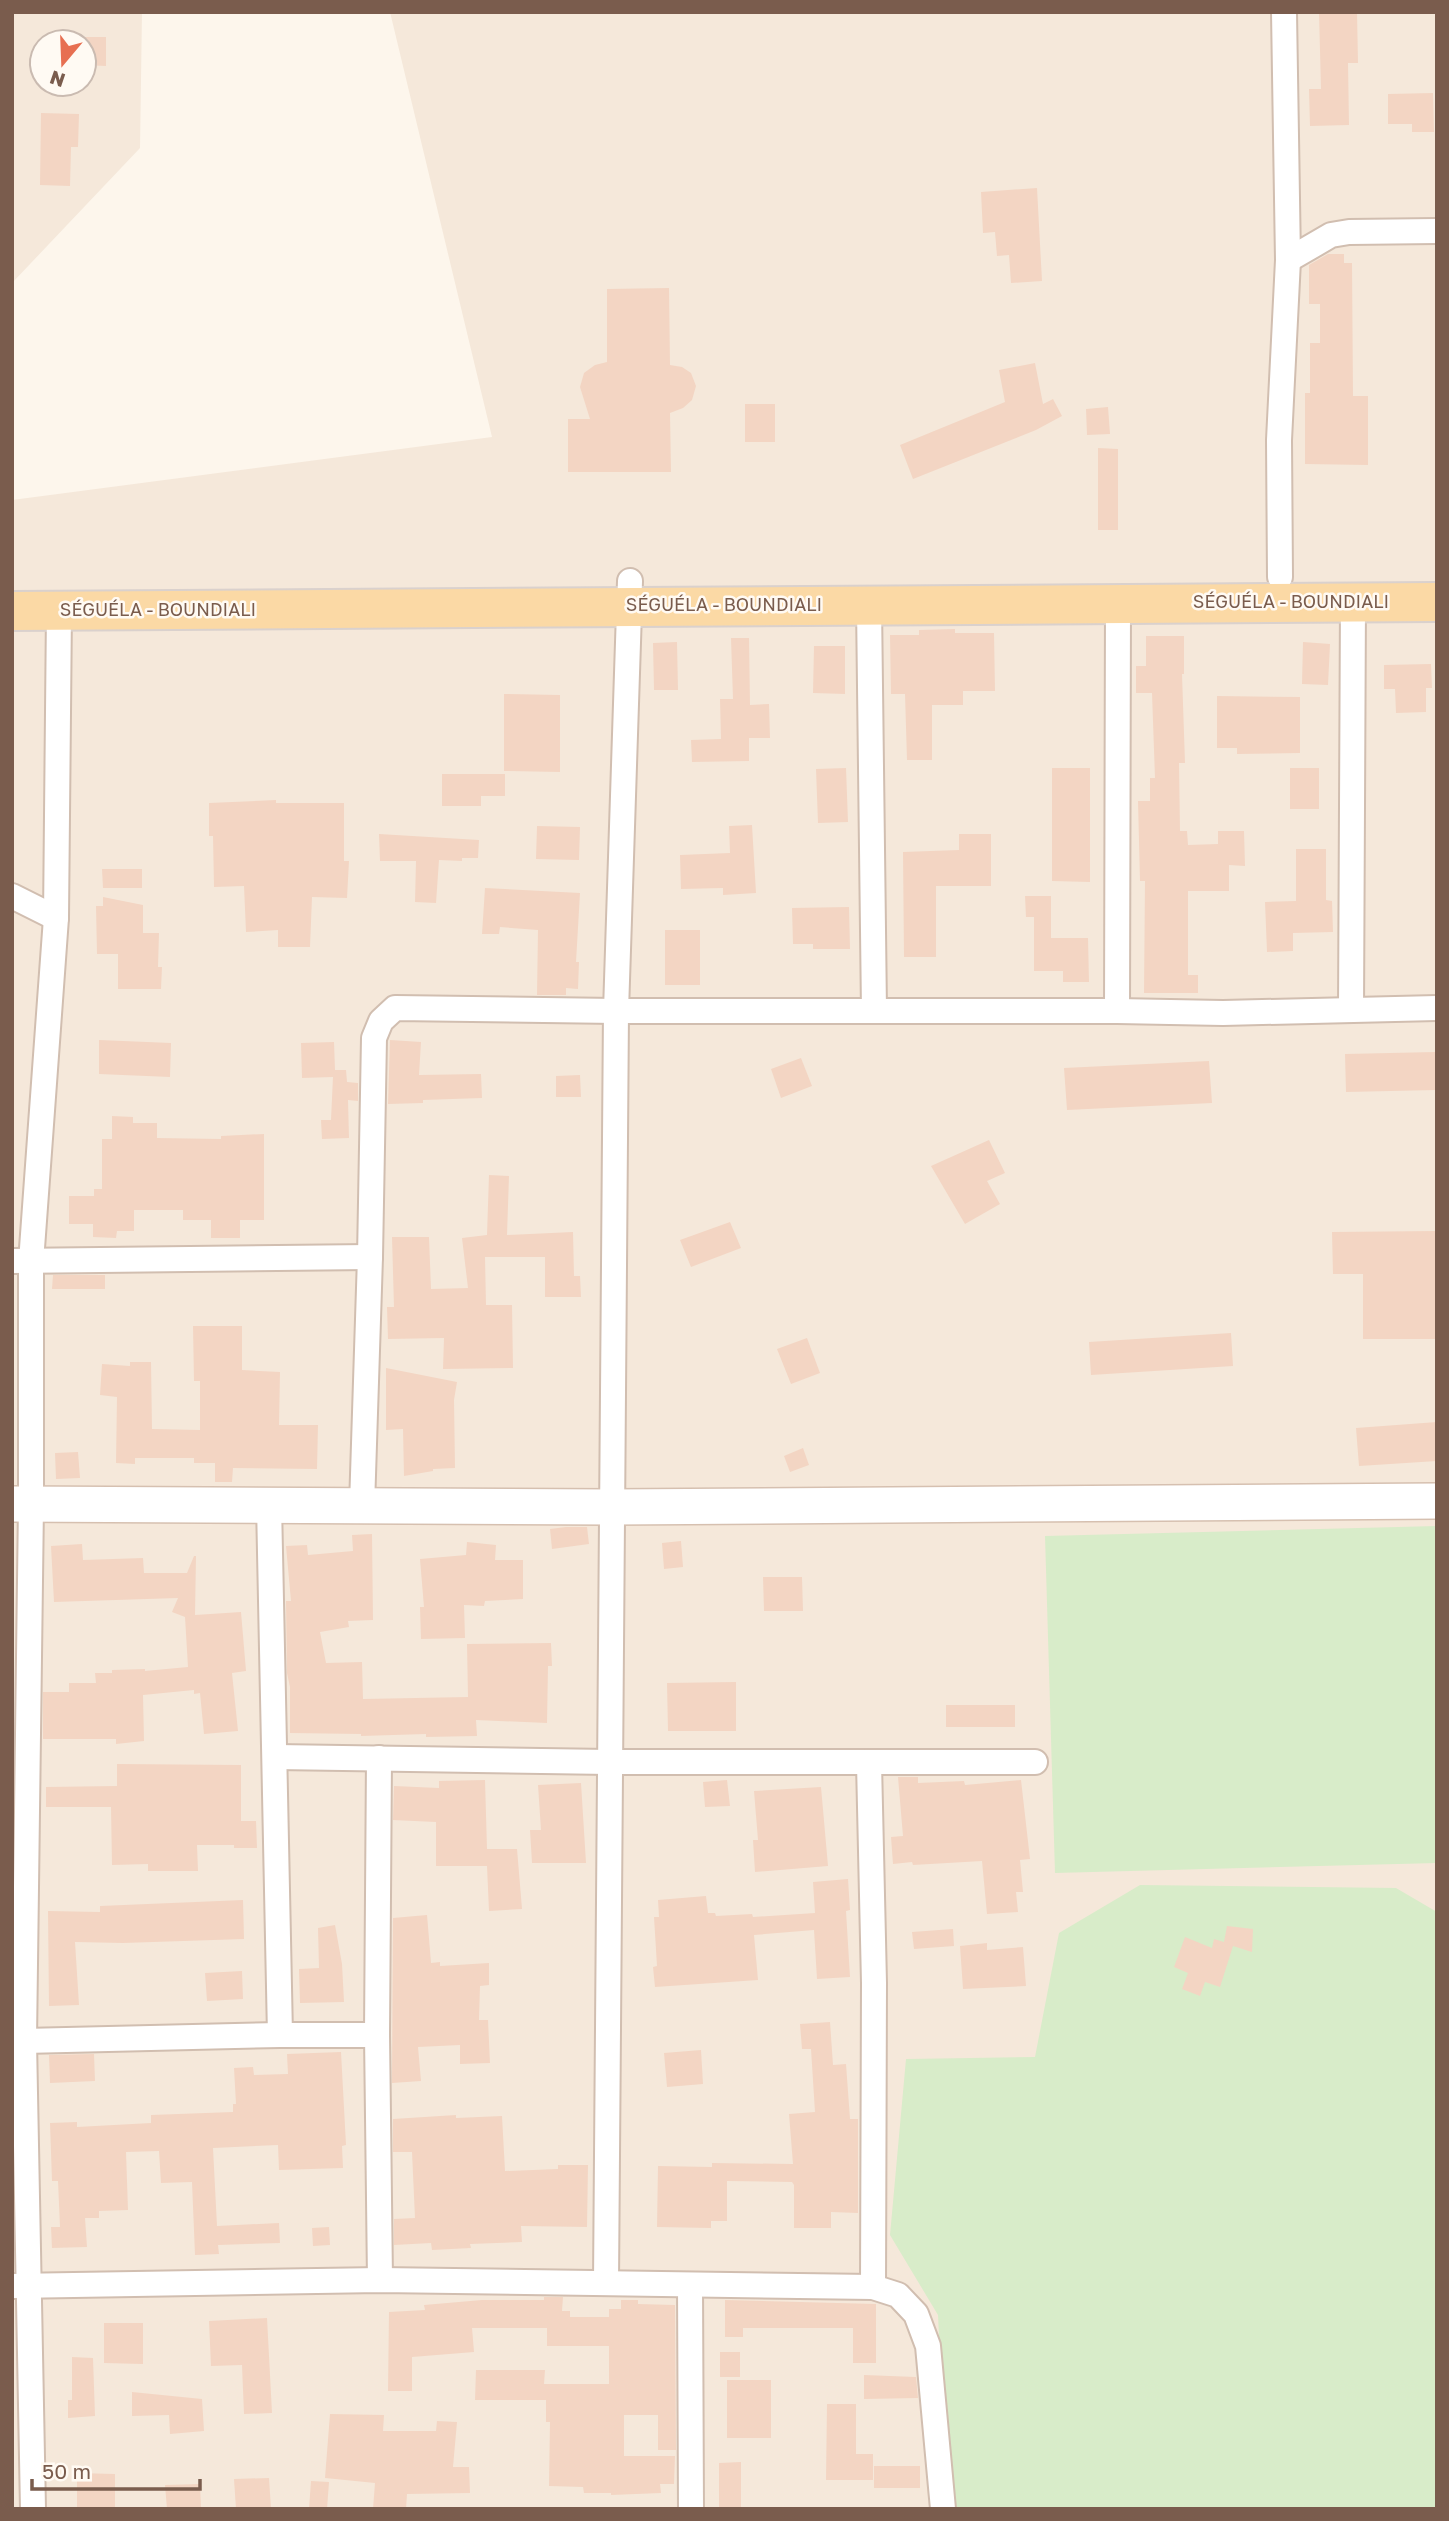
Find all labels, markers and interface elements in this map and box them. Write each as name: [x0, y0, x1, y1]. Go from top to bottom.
north arrow: [28, 28, 98, 98]
text: N: [47, 66, 68, 93]
street label: SÉGUÉLA - BOUNDIALI: [1193, 590, 1389, 612]
street label: SÉGUÉLA - BOUNDIALI: [626, 593, 822, 615]
street label: SÉGUÉLA - BOUNDIALI: [60, 598, 256, 620]
scale bar: [32, 2448, 200, 2492]
text: 50 m: [42, 2458, 91, 2484]

